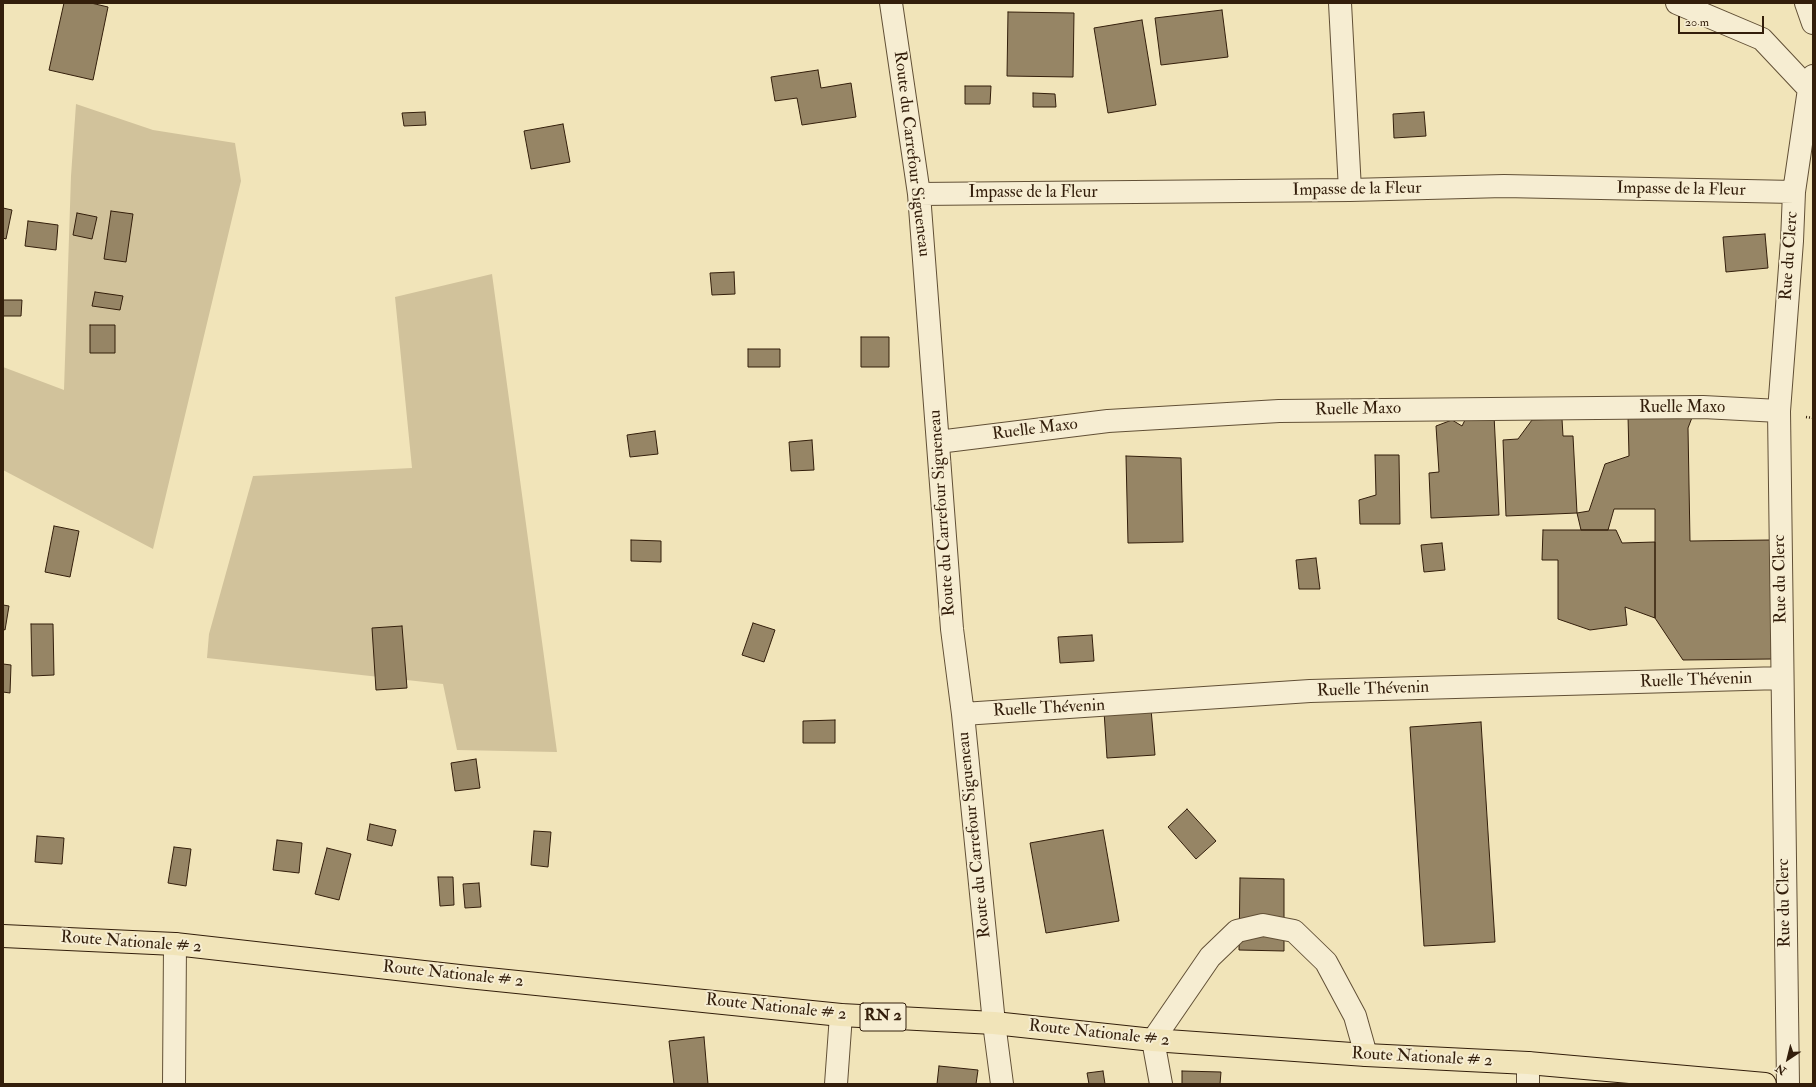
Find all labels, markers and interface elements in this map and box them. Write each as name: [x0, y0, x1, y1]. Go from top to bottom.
scale bar: [1680, 8, 1766, 34]
text: 20 m: [1685, 15, 1709, 30]
street label: Route du Carrefour Sigueneau: [888, 50, 934, 258]
street label: Impasse de la Fleur: [1292, 179, 1422, 201]
street label: Impasse de la Fleur: [1616, 179, 1746, 201]
street label: Impasse de la Fleur: [968, 183, 1098, 203]
street label: Rue du Clerc: [1777, 211, 1803, 301]
street label: Ruelle Maxo: [1639, 398, 1725, 418]
street label: Ruelle Maxo: [1315, 399, 1401, 421]
street label: Route du Carrefour Sigueneau: [926, 409, 960, 617]
street label: Ruelle Maxo: [991, 415, 1079, 445]
street label: Rue du Clerc: [1770, 534, 1792, 624]
street label: Ruelle Thévenin: [1640, 669, 1752, 693]
street label: Ruelle Thévenin: [1317, 678, 1429, 702]
street label: Ruelle Thévenin: [992, 696, 1106, 722]
street label: Route du Carrefour Sigueneau: [954, 731, 996, 939]
street label: Rue du Clerc: [1774, 858, 1796, 948]
street label: Route Nationale # 2: [60, 928, 202, 958]
street label: Route Nationale # 2: [382, 957, 524, 993]
street label: Route Nationale # 2: [705, 990, 847, 1026]
road number: RN 2: [860, 1003, 906, 1031]
street label: Route Nationale # 2: [1028, 1016, 1170, 1052]
north arrow: [1768, 1039, 1808, 1079]
street label: Route Nationale # 2: [1351, 1044, 1493, 1072]
text: N: [1773, 1061, 1789, 1077]

